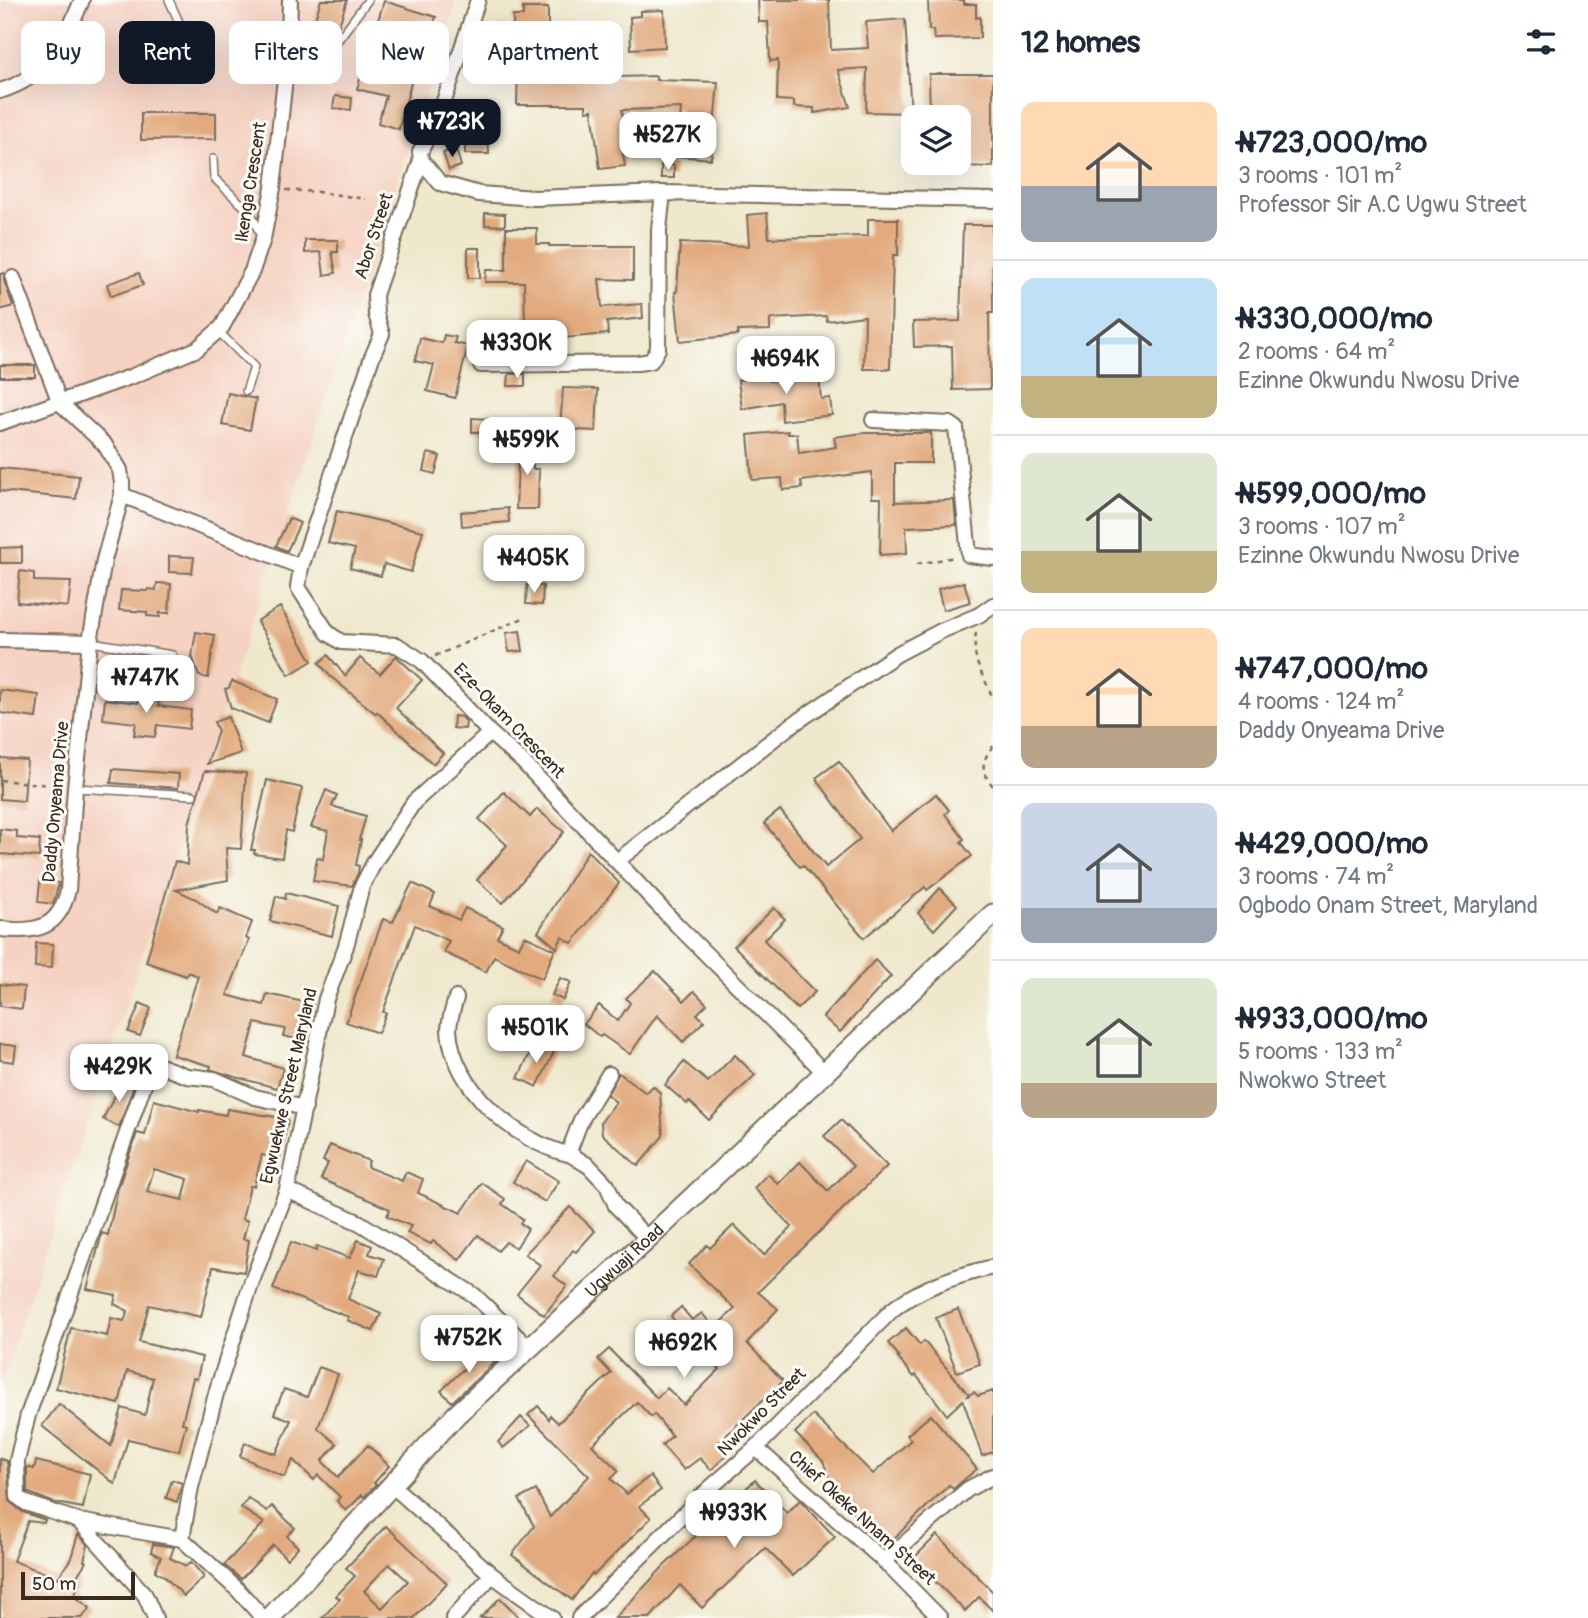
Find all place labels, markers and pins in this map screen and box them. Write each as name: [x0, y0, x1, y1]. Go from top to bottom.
pin: ₦723K: [403, 100, 501, 159]
pin: ₦527K: [619, 113, 717, 172]
pin: ₦330K: [468, 320, 566, 380]
pin: ₦694K: [737, 336, 835, 396]
pin: ₦599K: [478, 418, 576, 477]
pin: ₦405K: [485, 536, 583, 595]
pin: ₦747K: [97, 656, 195, 715]
pin: ₦501K: [487, 1006, 585, 1065]
pin: ₦429K: [70, 1044, 168, 1104]
pin: ₦752K: [420, 1316, 518, 1375]
pin: ₦692K: [635, 1320, 733, 1380]
pin: ₦933K: [685, 1490, 783, 1550]

